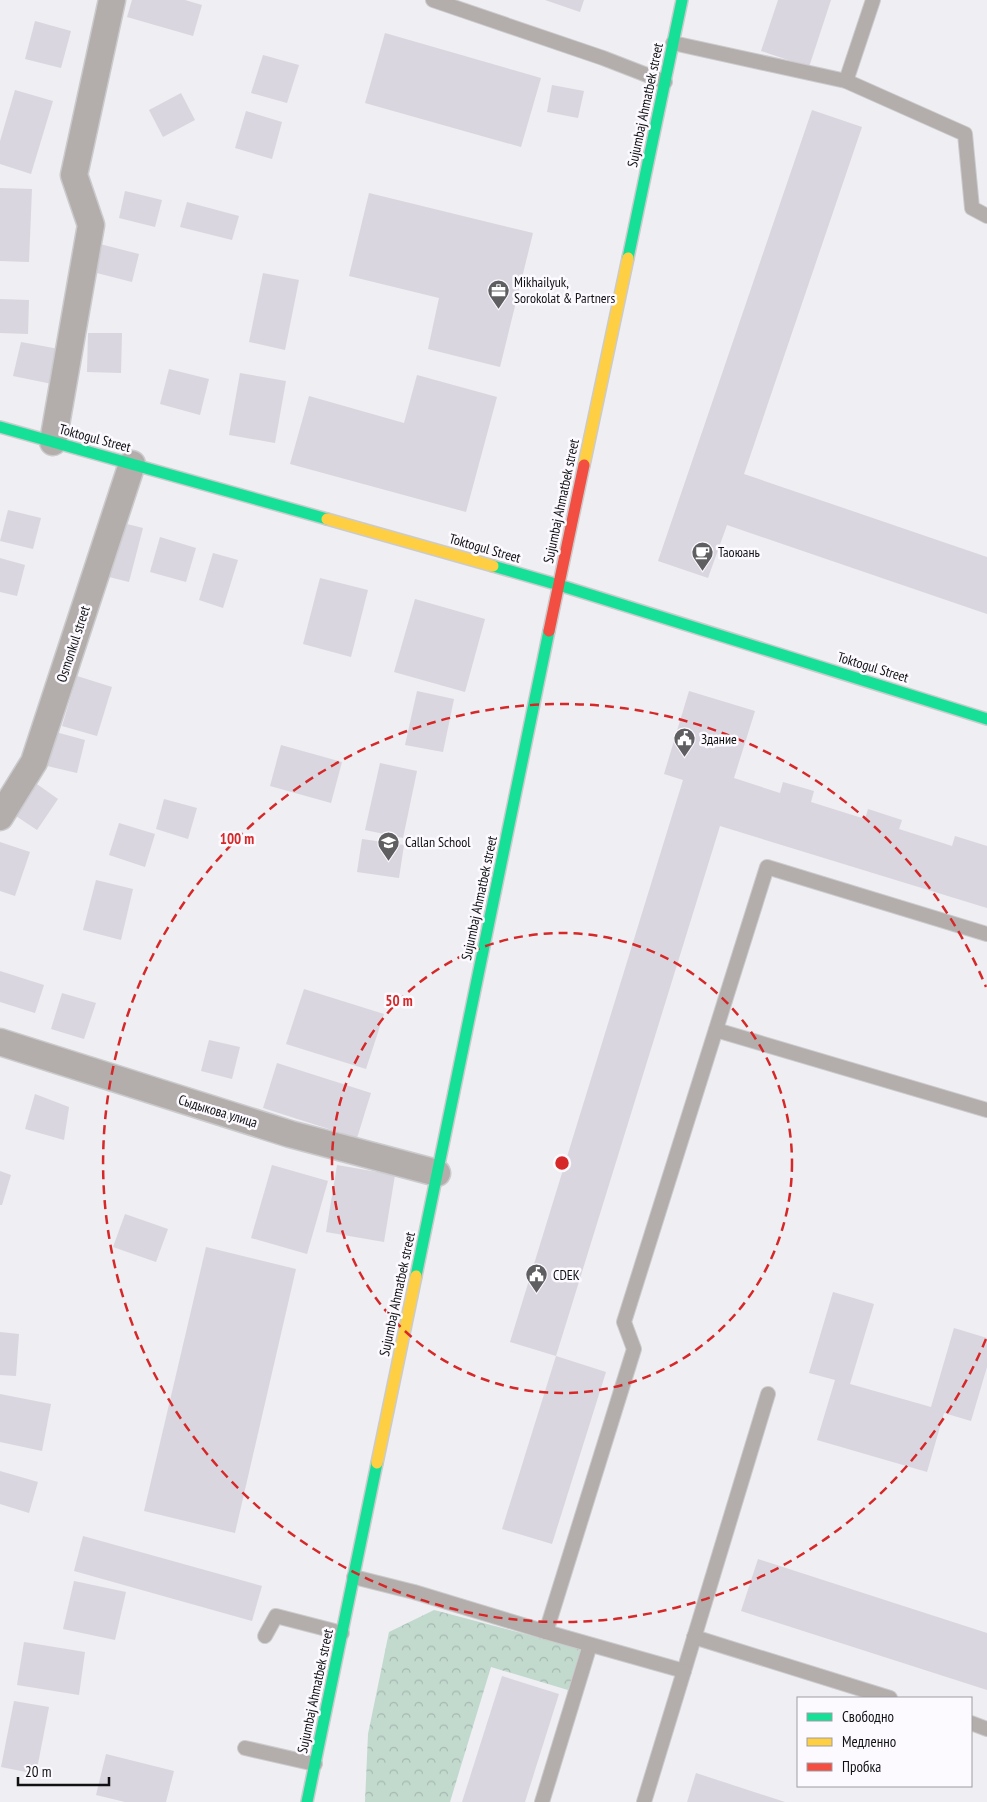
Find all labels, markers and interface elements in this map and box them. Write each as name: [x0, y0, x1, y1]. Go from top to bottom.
street label: Sujumbaj Ahmatbek street: [623, 41, 667, 169]
place label: Mikhailyuk, Sorokolat & Partners: [514, 273, 615, 307]
office icon: Mikhailyuk, Sorokolat & Partners: [486, 278, 510, 309]
street label: Toktogul Street: [57, 420, 133, 456]
street label: Sujumbaj Ahmatbek street: [539, 437, 583, 565]
street label: Toktogul Street: [447, 529, 523, 567]
cafe icon: Таоюань: [690, 540, 714, 571]
place label: Таоюань: [718, 543, 760, 561]
street label: Osmonkul street: [52, 603, 94, 684]
street label: Toktogul Street: [835, 648, 911, 686]
public building icon: Здание: [673, 727, 697, 758]
place label: Здание: [701, 730, 737, 748]
text: 100 m: [220, 829, 254, 848]
school or university icon: Callan School: [377, 830, 401, 861]
place label: Callan School: [405, 833, 471, 851]
street label: Sujumbaj Ahmatbek street: [457, 834, 501, 962]
text: 50 m: [385, 991, 413, 1010]
street label: Сыдыкова улица: [176, 1090, 260, 1132]
centre of rings: [553, 1154, 571, 1172]
street label: Sujumbaj Ahmatbek street: [375, 1230, 419, 1358]
public building icon: CDEK: [525, 1263, 549, 1294]
place label: CDEK: [553, 1266, 580, 1284]
street label: Sujumbaj Ahmatbek street: [293, 1627, 337, 1755]
legend: [797, 1697, 972, 1787]
text: Свободно: [842, 1707, 894, 1726]
text: Медленно: [842, 1732, 896, 1751]
scale bar: [18, 1754, 109, 1786]
text: Пробка: [842, 1757, 881, 1776]
text: 20 m: [25, 1762, 51, 1781]

